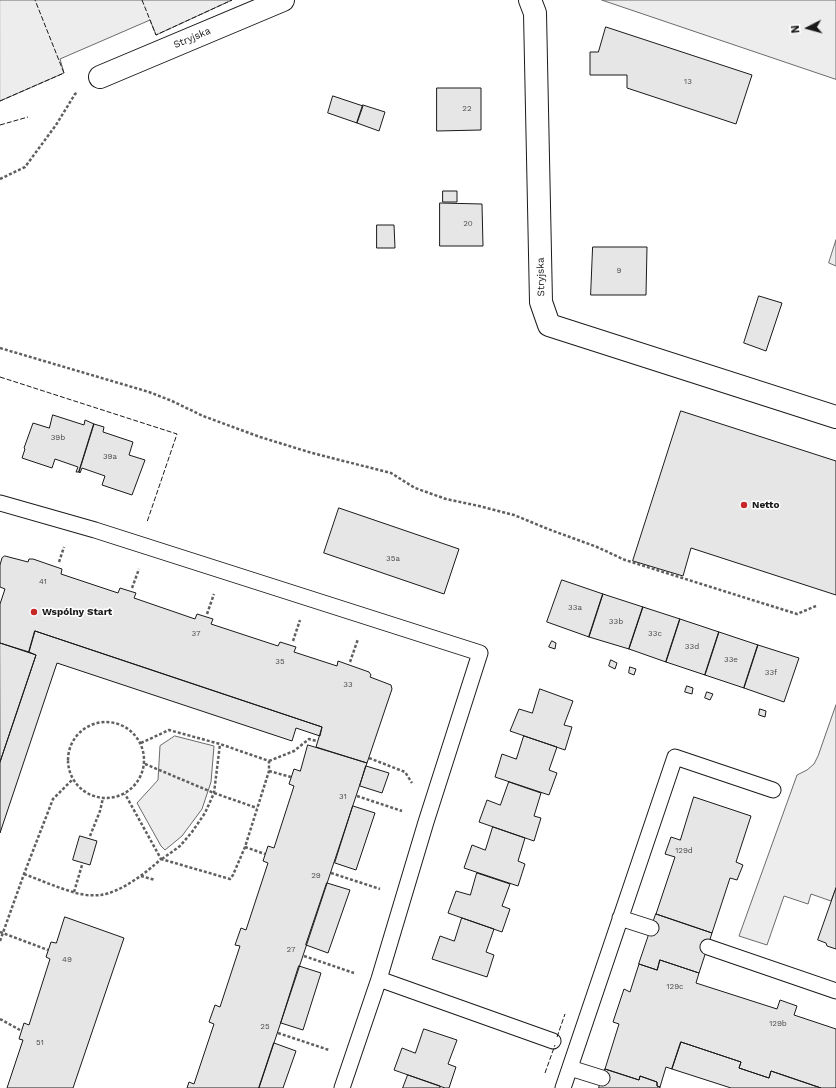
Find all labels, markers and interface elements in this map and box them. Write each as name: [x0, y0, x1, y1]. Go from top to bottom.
north arrow: [788, 8, 828, 48]
street label: Stryjska: [172, 25, 212, 51]
text: N: [789, 25, 802, 34]
house number: 13: [684, 77, 692, 87]
house number: 22: [462, 104, 472, 114]
house number: 20: [463, 219, 473, 229]
street label: Stryjska: [535, 257, 547, 297]
house number: 9: [617, 266, 621, 276]
house number: 39b: [51, 433, 65, 443]
house number: 39a: [103, 452, 117, 462]
place label: Netto: [752, 499, 779, 511]
marker: Netto: [739, 500, 749, 510]
house number: 35a: [386, 554, 400, 564]
house number: 41: [39, 577, 47, 587]
house number: 33a: [568, 603, 582, 613]
place label: Wspólny Start: [42, 606, 112, 618]
marker: Wspólny Start: [29, 607, 39, 617]
house number: 33b: [609, 617, 623, 627]
house number: 37: [192, 629, 200, 639]
house number: 33c: [648, 629, 662, 639]
house number: 33d: [685, 642, 699, 652]
house number: 33e: [724, 655, 738, 665]
house number: 35: [275, 657, 285, 667]
house number: 33f: [765, 668, 777, 678]
house number: 33: [343, 680, 353, 690]
house number: 31: [339, 792, 347, 802]
house number: 129d: [675, 846, 693, 856]
house number: 29: [311, 871, 321, 881]
house number: 27: [287, 945, 295, 955]
house number: 49: [62, 955, 72, 965]
house number: 129c: [666, 982, 684, 992]
house number: 129b: [769, 1019, 787, 1029]
house number: 25: [260, 1022, 270, 1032]
house number: 51: [36, 1038, 44, 1048]

